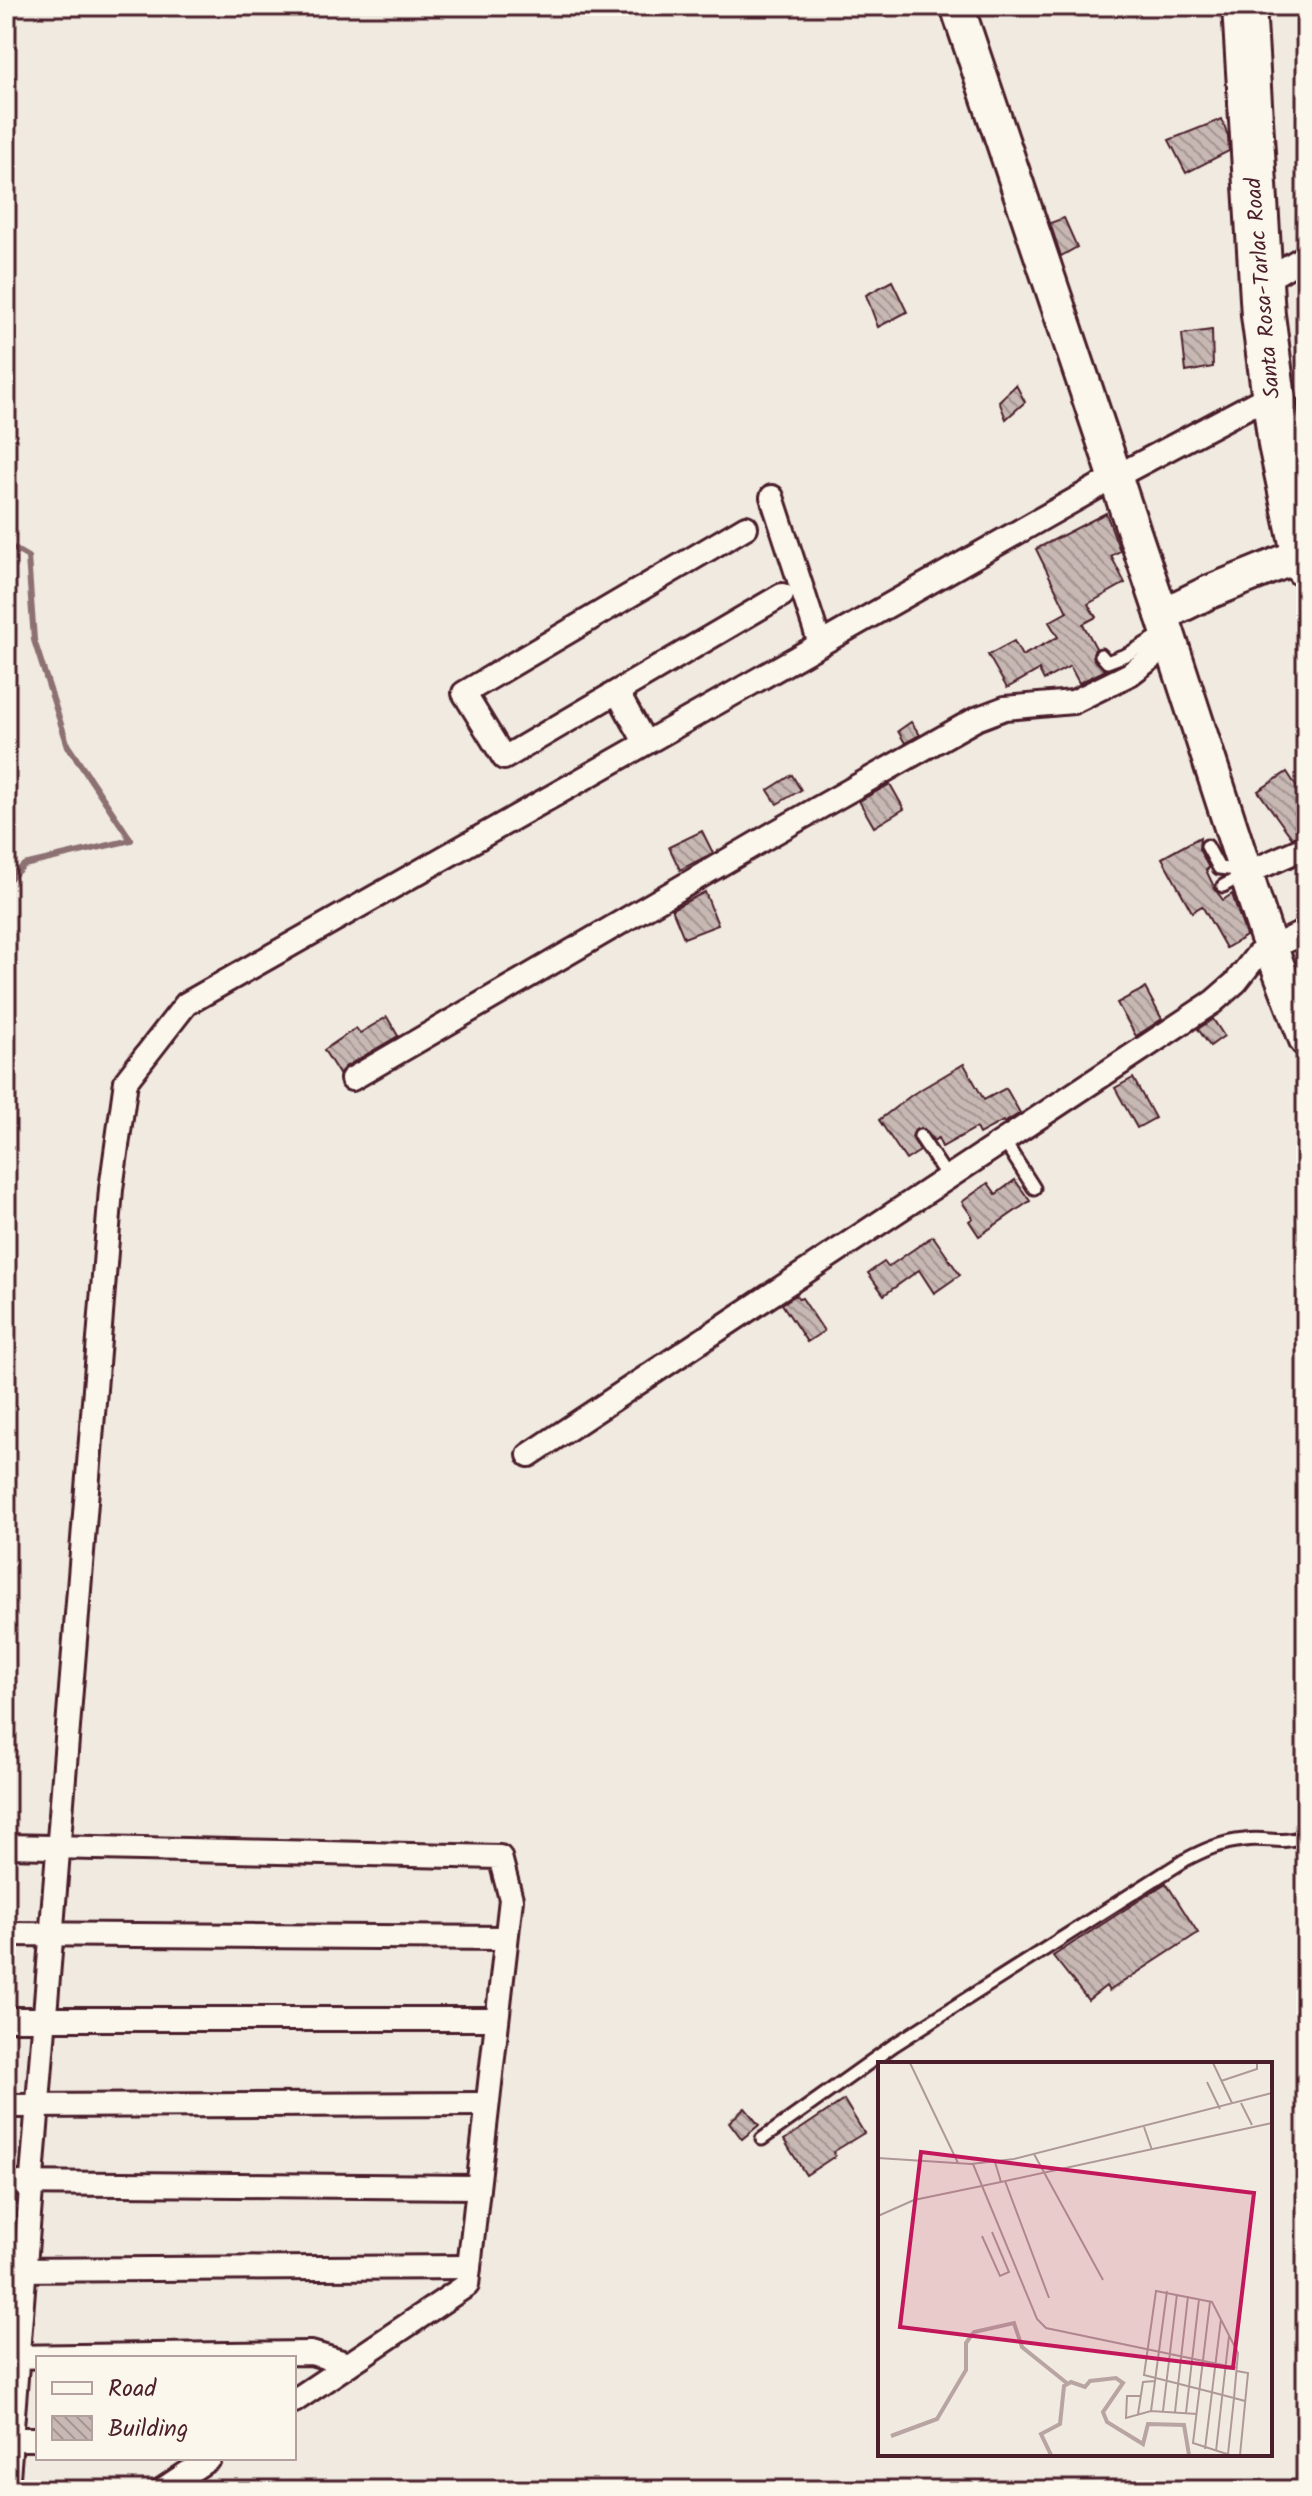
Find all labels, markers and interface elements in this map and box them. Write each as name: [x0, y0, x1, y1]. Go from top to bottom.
street label: Santa Rosa-Tarlac Road: [1237, 175, 1291, 400]
inset map: [878, 2062, 1272, 2456]
legend: [36, 2356, 296, 2460]
text: Road: [108, 2370, 157, 2409]
text: Building: [108, 2410, 188, 2449]

